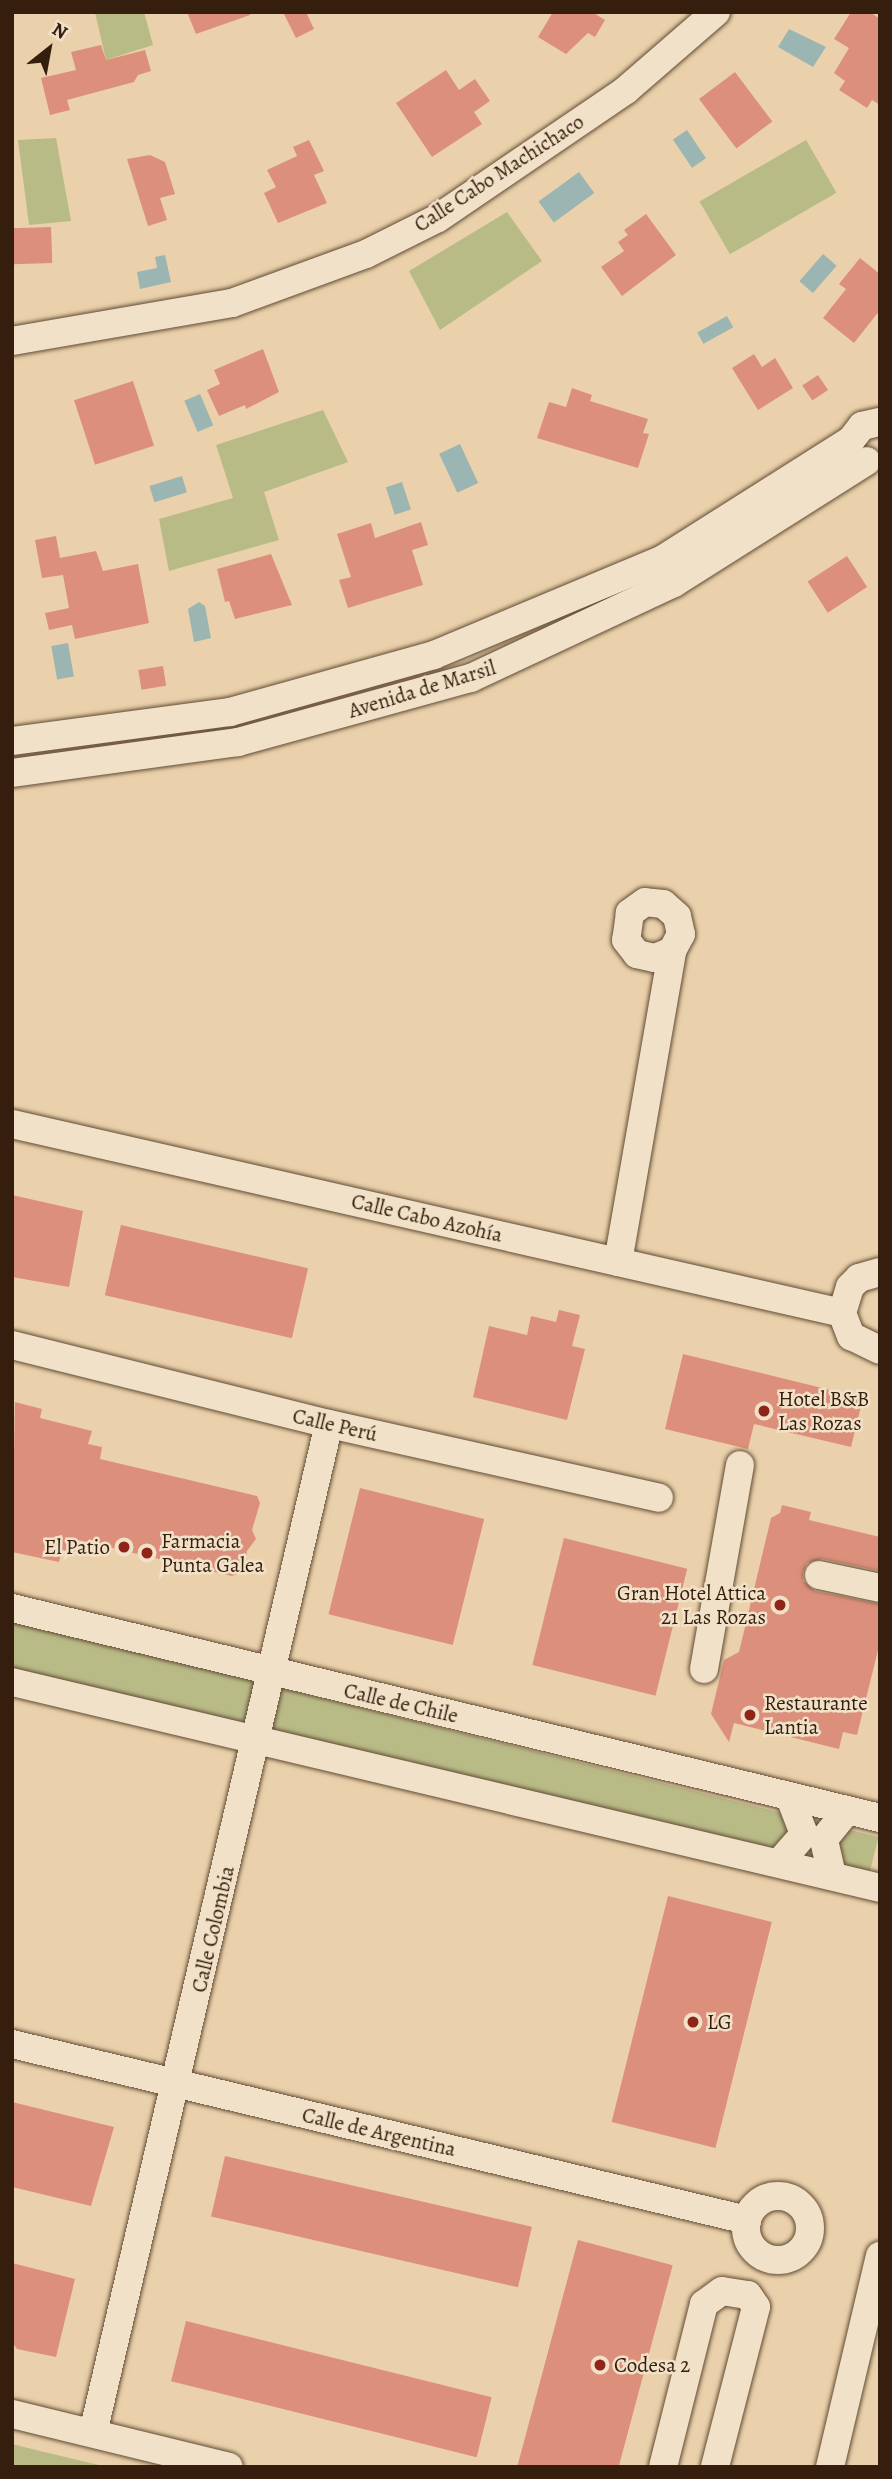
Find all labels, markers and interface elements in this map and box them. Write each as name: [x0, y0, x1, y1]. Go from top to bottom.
north arrow: [14, 14, 84, 84]
text: N: [47, 16, 72, 46]
street label: Calle Cabo Machichaco: [409, 109, 589, 237]
street label: Avenida de Marsil: [345, 655, 499, 723]
street label: Calle Cabo Azohía: [349, 1188, 505, 1248]
place label: Hotel B&B Las Rozas: [778, 1386, 869, 1436]
street label: Calle Perú: [290, 1403, 380, 1447]
marker: Hotel B&B Las Rozas: [756, 1403, 772, 1419]
place label: Farmacia Punta Galea: [161, 1528, 264, 1578]
place label: El Patio: [44, 1534, 110, 1560]
marker: El Patio: [116, 1539, 132, 1555]
marker: Farmacia Punta Galea: [139, 1545, 155, 1561]
place label: Gran Hotel Attica 21 Las Rozas: [617, 1580, 766, 1630]
marker: Gran Hotel Attica 21 Las Rozas: [772, 1597, 788, 1613]
street label: Calle de Chile: [341, 1678, 461, 1728]
place label: Restaurante Lantia: [764, 1690, 868, 1740]
marker: Restaurante Lantia: [742, 1707, 758, 1723]
street label: Calle Colombia: [186, 1863, 240, 1995]
place label: LG: [707, 2009, 732, 2035]
marker: LG: [685, 2014, 701, 2030]
street label: Calle de Argentina: [300, 2102, 458, 2162]
place label: Codesa 2: [614, 2352, 690, 2378]
marker: Codesa 2: [592, 2357, 608, 2373]

